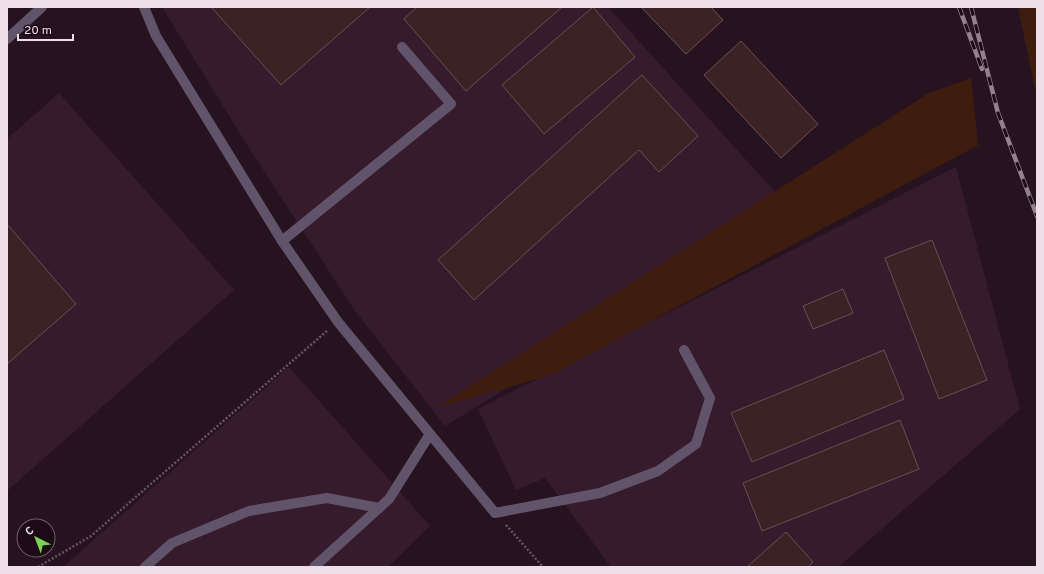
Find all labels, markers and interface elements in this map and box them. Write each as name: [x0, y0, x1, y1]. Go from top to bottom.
scale bar: [18, 16, 73, 42]
text: 20 m: [24, 23, 52, 39]
north arrow: [16, 518, 56, 558]
text: С: [23, 524, 37, 539]

